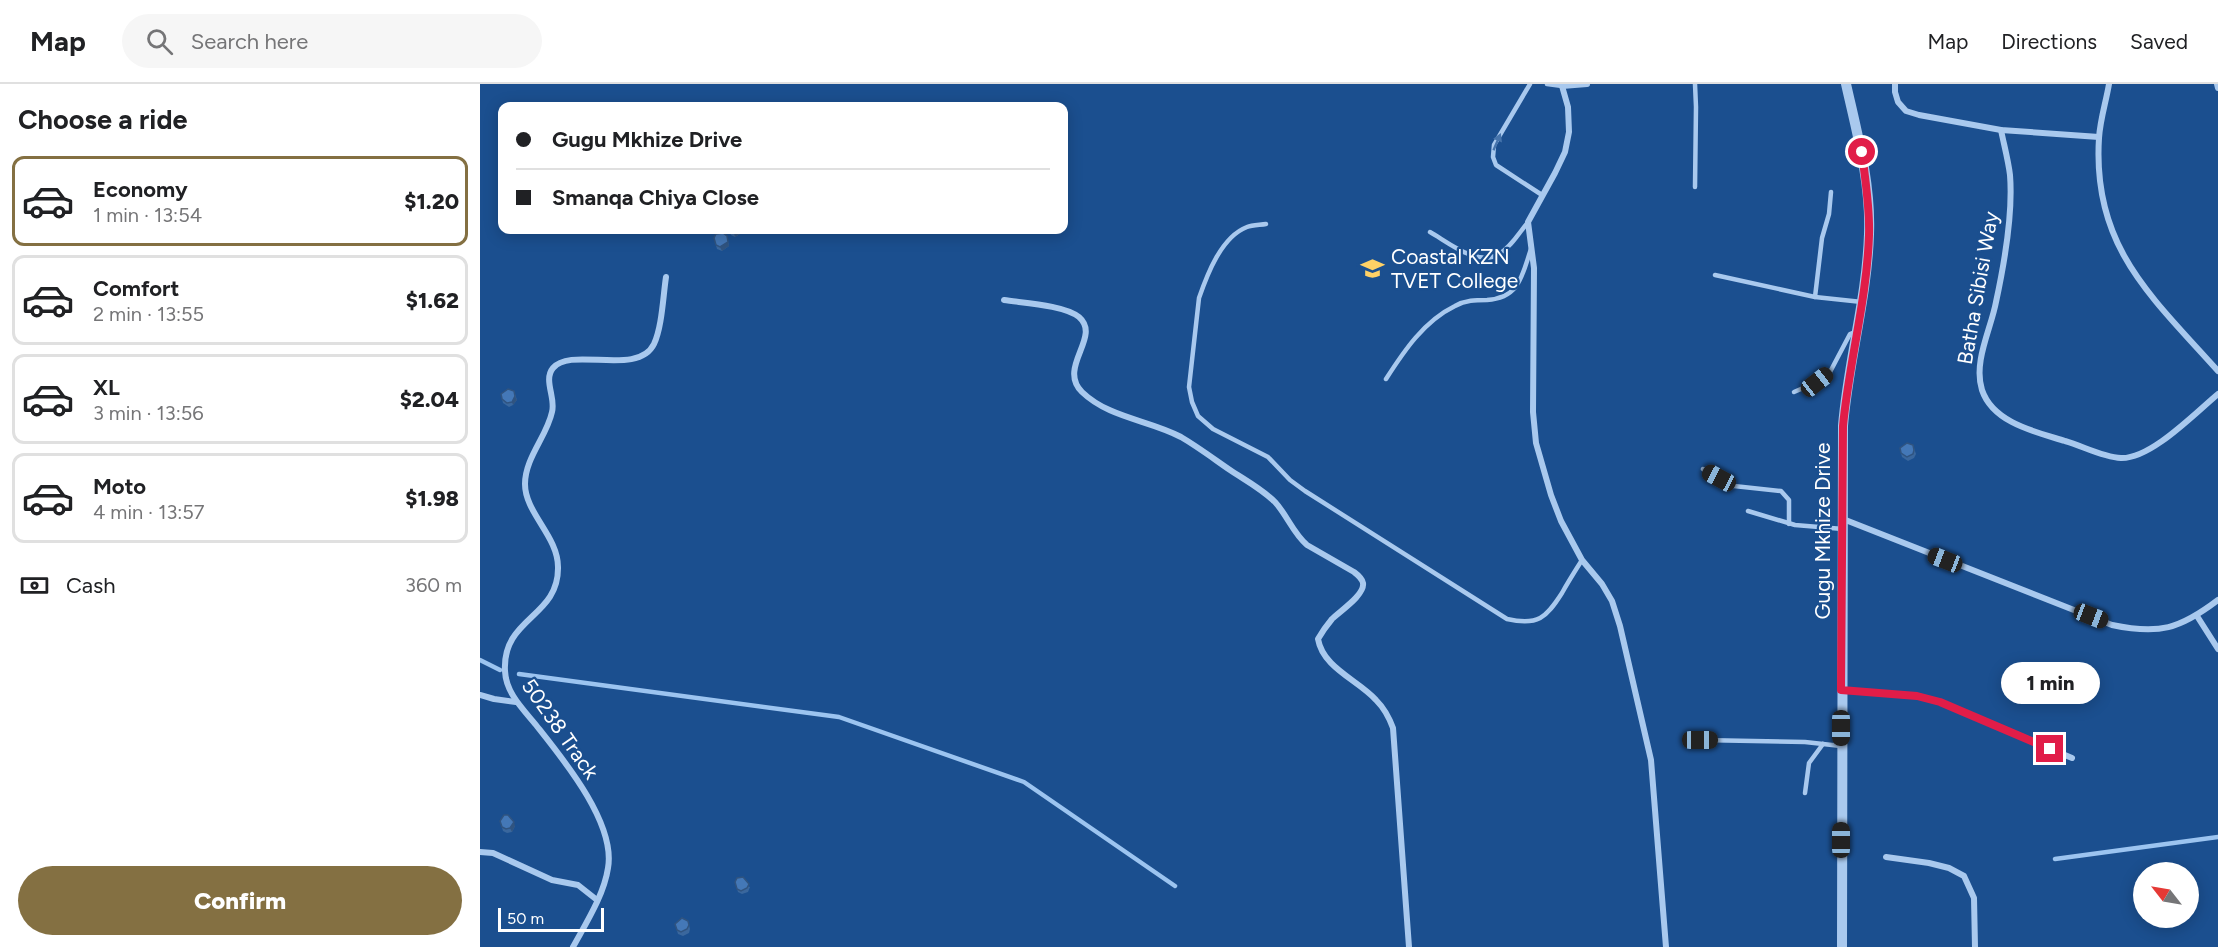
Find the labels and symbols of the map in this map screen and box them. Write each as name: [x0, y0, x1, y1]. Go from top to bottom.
one-way arrow: [1492, 132, 1502, 150]
route start: [1848, 138, 1875, 165]
street label: Batha Sibisi Way: [1952, 210, 2003, 366]
place label: Coastal KZN TVET College: [1391, 244, 1518, 293]
school or university icon: Coastal KZN TVET College: [1360, 256, 1386, 282]
car: [1797, 364, 1837, 400]
street label: Gugu Mkhize Drive: [1810, 443, 1835, 619]
car: [1699, 462, 1739, 494]
car: [1925, 545, 1965, 575]
car: [2071, 601, 2111, 631]
callout: 1 min: [2000, 662, 2100, 704]
street label: 50238 Track: [517, 674, 605, 784]
car: [1832, 710, 1850, 746]
car: [1682, 731, 1718, 749]
route end: [2036, 735, 2063, 762]
car: [1832, 822, 1850, 858]
north arrow: [2133, 862, 2199, 928]
scale bar: [498, 905, 604, 932]

